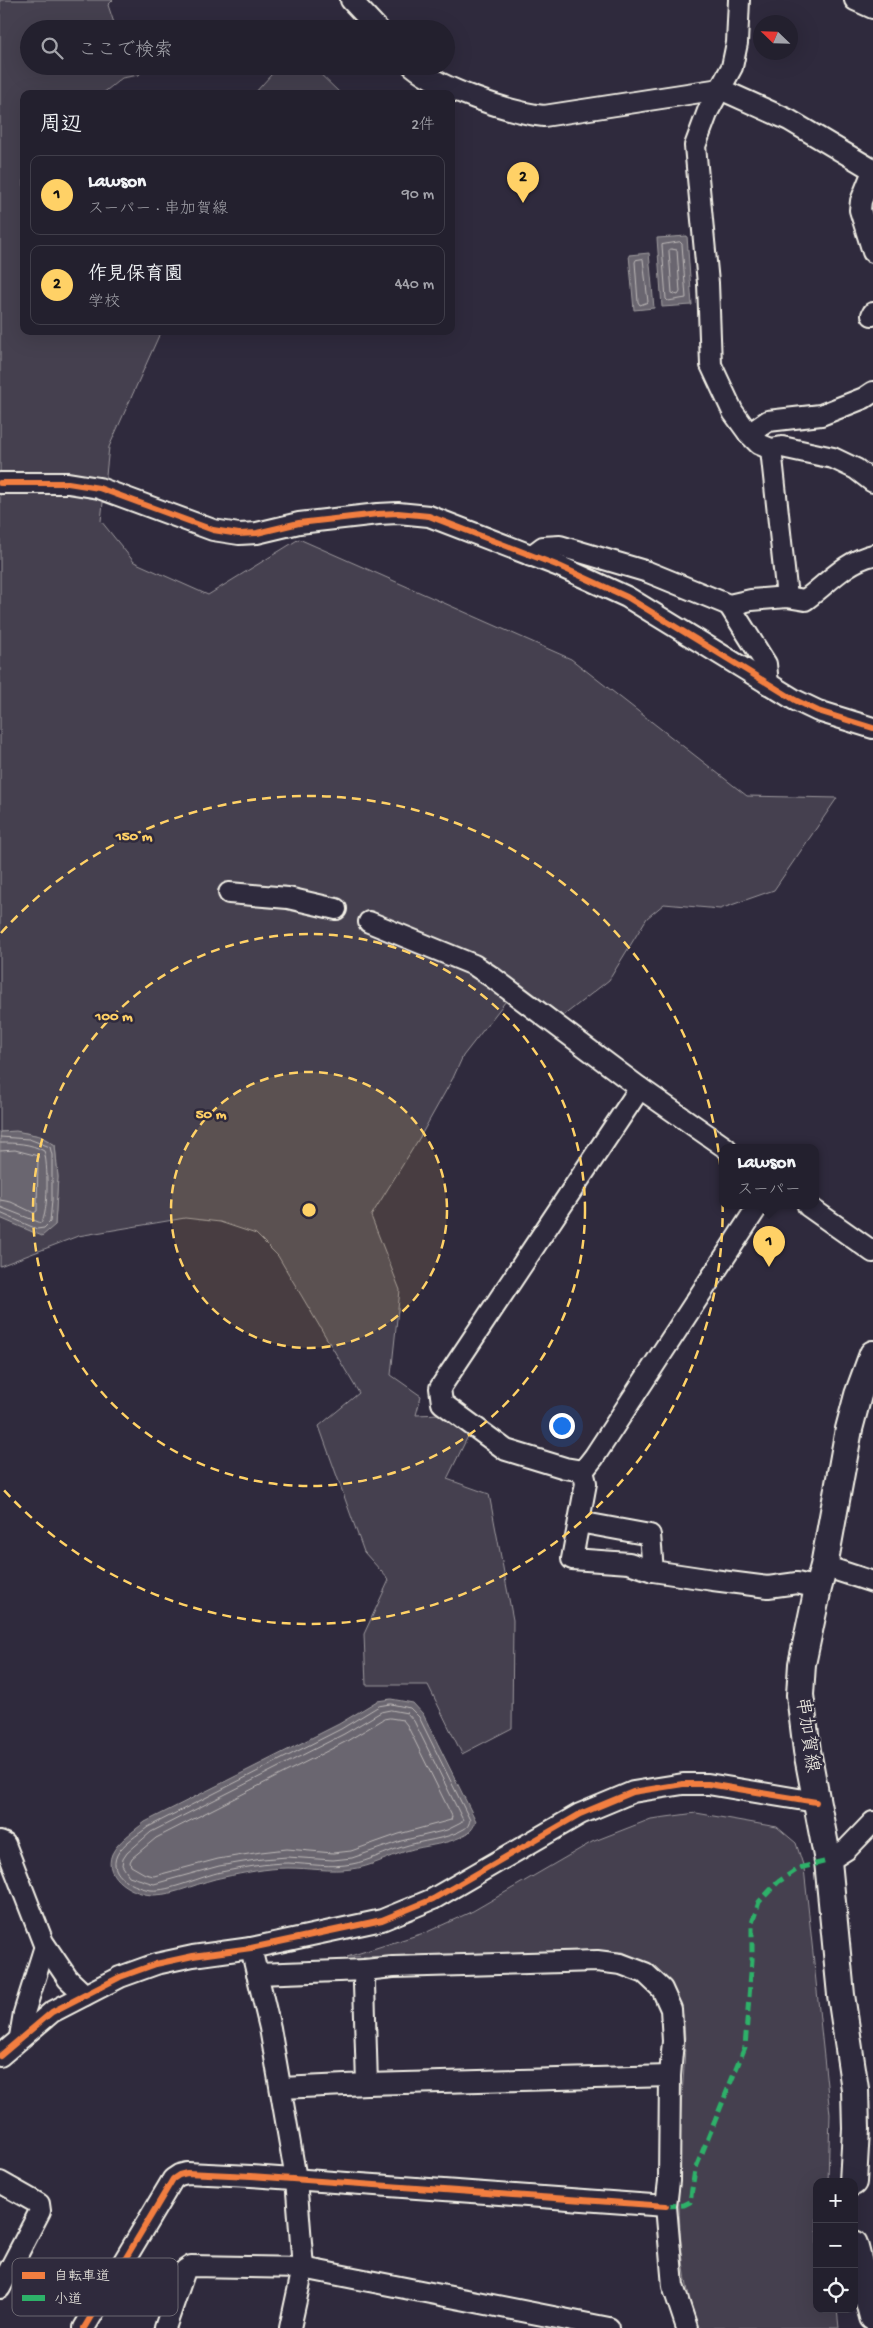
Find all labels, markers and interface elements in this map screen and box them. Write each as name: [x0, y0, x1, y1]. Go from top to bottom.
north arrow: [753, 15, 798, 60]
search box: [20, 20, 455, 75]
icon: search: [38, 34, 66, 62]
text: ここで検索: [78, 40, 173, 63]
text: 周辺: [40, 114, 82, 139]
text: 2件: [411, 117, 435, 136]
pin: 2: [507, 162, 539, 203]
text: Lawson: [88, 171, 146, 194]
text: 1: [54, 186, 60, 205]
text: 90 m: [402, 186, 434, 205]
text: スーパー · 串加賀線: [88, 201, 228, 220]
text: 作見保育園: [88, 264, 183, 287]
text: 2: [53, 276, 61, 295]
text: 440 m: [395, 276, 434, 295]
text: 学校: [88, 294, 120, 313]
text: 150 m: [115, 828, 153, 846]
text: 100 m: [94, 1008, 133, 1026]
text: 50 m: [196, 1106, 227, 1124]
popup: [719, 1144, 819, 1209]
text: Lawson: [737, 1152, 795, 1175]
text: スーパー: [737, 1182, 801, 1201]
centre of rings: [300, 1201, 318, 1219]
pin: 1: [753, 1226, 785, 1267]
your location: [549, 1413, 575, 1439]
street label: 串加賀線: [789, 1696, 824, 1774]
map controls: [813, 2178, 858, 2313]
button: +: [813, 2178, 858, 2223]
button: −: [813, 2223, 858, 2268]
legend: [12, 2258, 178, 2316]
button: locate: [813, 2268, 858, 2313]
text: 自転車道: [54, 2269, 110, 2286]
text: 小道: [54, 2292, 82, 2309]

